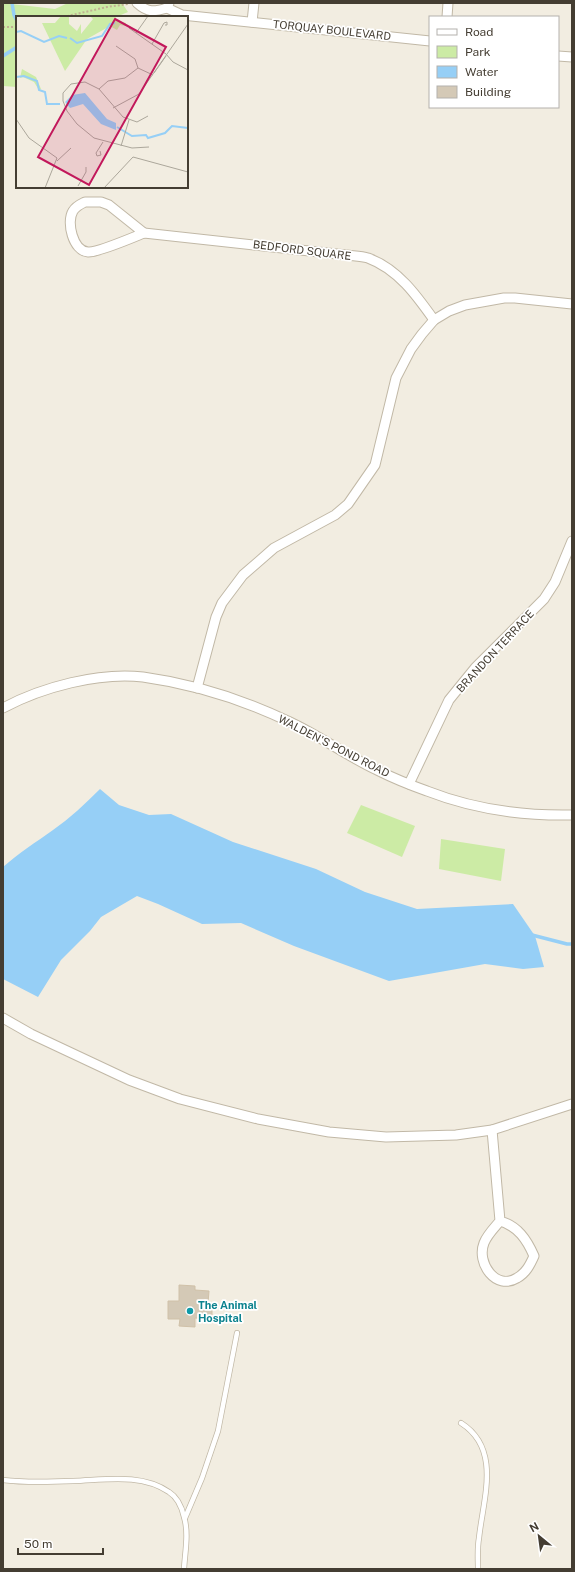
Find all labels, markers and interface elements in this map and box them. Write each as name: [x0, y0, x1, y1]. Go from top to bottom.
inset map: [16, 16, 188, 188]
legend: [429, 16, 559, 108]
street label: TORQUAY BOULEVARD: [272, 18, 392, 42]
text: Road: [465, 25, 493, 39]
text: Park: [465, 45, 491, 59]
text: Water: [465, 65, 499, 79]
text: Building: [465, 85, 511, 99]
street label: BEDFORD SQUARE: [252, 238, 352, 262]
street label: BRANDON TERRACE: [454, 607, 536, 695]
street label: WALDEN'S POND ROAD: [276, 713, 392, 779]
place label: The Animal Hospital: [198, 1299, 258, 1324]
marker: The Animal Hospital: [185, 1306, 195, 1316]
north arrow: [519, 1516, 559, 1556]
text: N: [527, 1520, 541, 1535]
scale bar: [18, 1530, 103, 1556]
text: 50 m: [24, 1537, 52, 1551]

